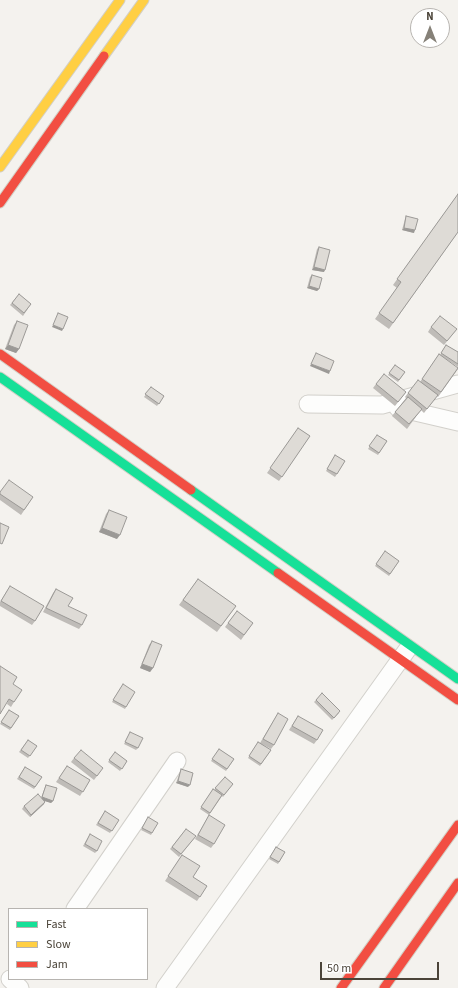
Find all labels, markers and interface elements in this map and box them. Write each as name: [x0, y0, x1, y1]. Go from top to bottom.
north arrow: [410, 8, 450, 48]
text: N: [426, 9, 434, 24]
legend: [8, 908, 148, 980]
text: Fast: [46, 916, 66, 933]
text: Slow: [46, 936, 71, 953]
scale bar: [322, 954, 441, 980]
text: Jam: [46, 956, 68, 973]
text: 50 m: [327, 960, 351, 977]

